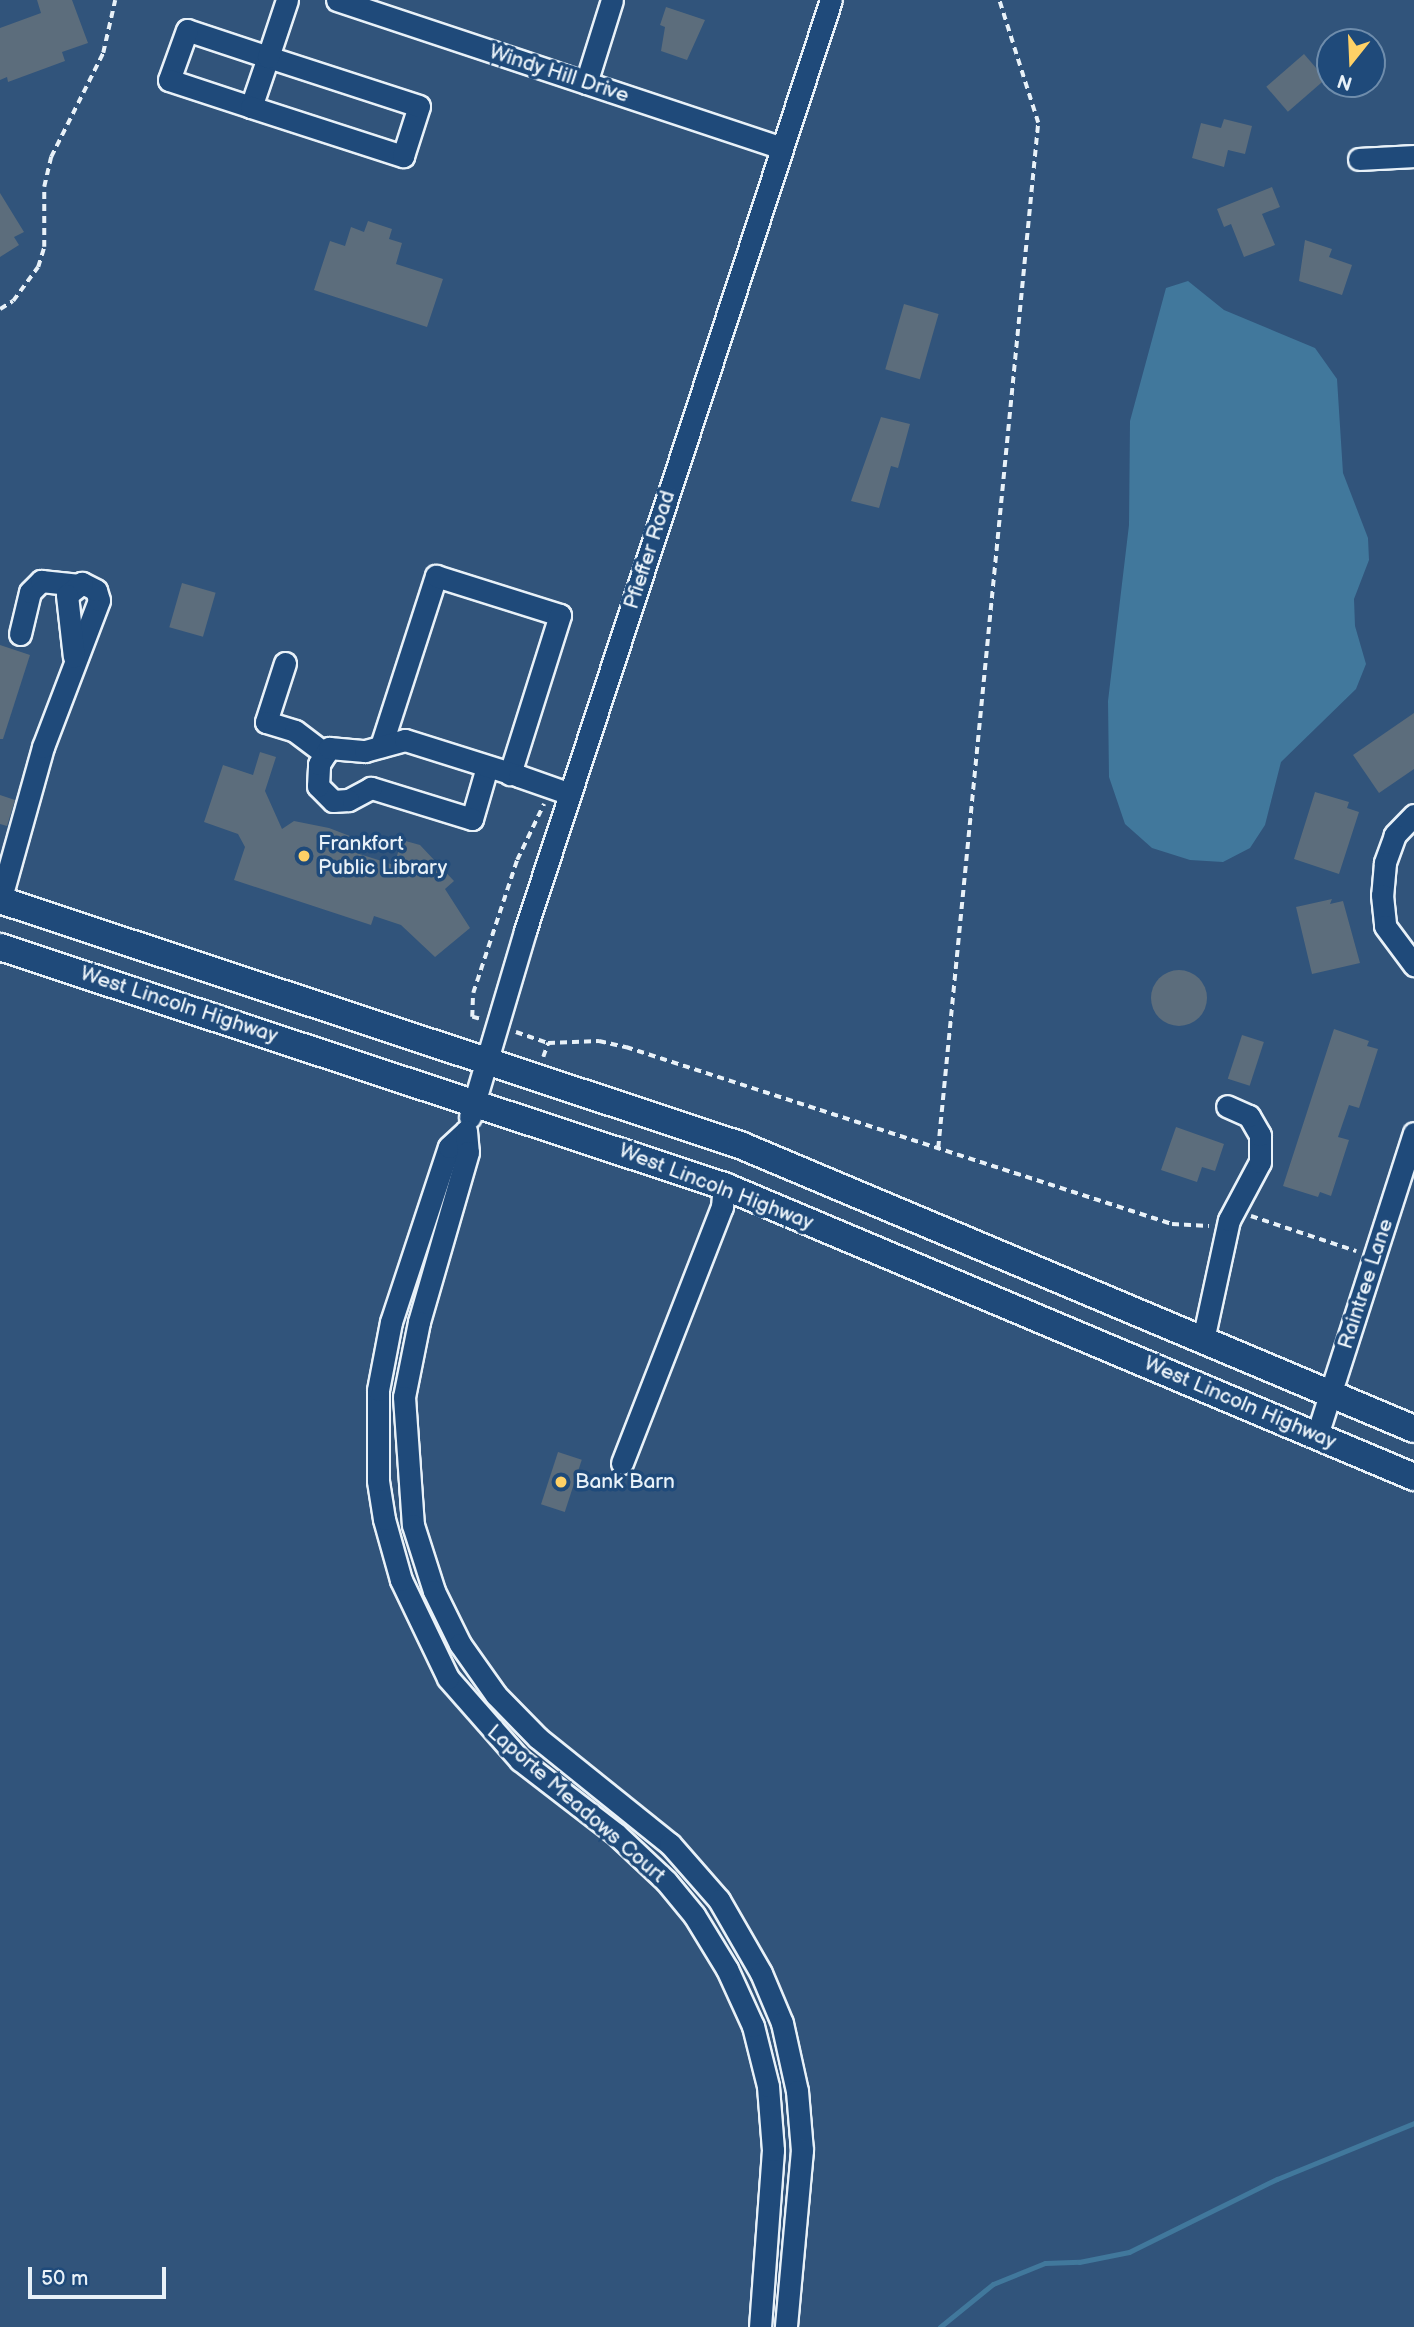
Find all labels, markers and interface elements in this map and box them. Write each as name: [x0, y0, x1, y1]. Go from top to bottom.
north arrow: [1316, 28, 1386, 98]
street label: Windy Hill Drive: [485, 39, 633, 109]
text: N: [1335, 68, 1355, 95]
street label: Pfieffer Road: [619, 488, 681, 612]
place label: Frankfort Public Library: [318, 831, 447, 881]
marker: Frankfort Public Library: [296, 848, 312, 864]
street label: West Lincoln Highway: [77, 961, 281, 1049]
street label: West Lincoln Highway: [615, 1138, 817, 1236]
street label: Raintree Lane: [1333, 1216, 1399, 1352]
street label: West Lincoln Highway: [1140, 1351, 1340, 1455]
place label: Bank Barn: [575, 1469, 675, 1495]
marker: Bank Barn: [553, 1474, 569, 1490]
street label: Laporte Meadows Court: [482, 1720, 670, 1888]
scale bar: [32, 2254, 170, 2298]
text: 50 m: [41, 2266, 88, 2291]

